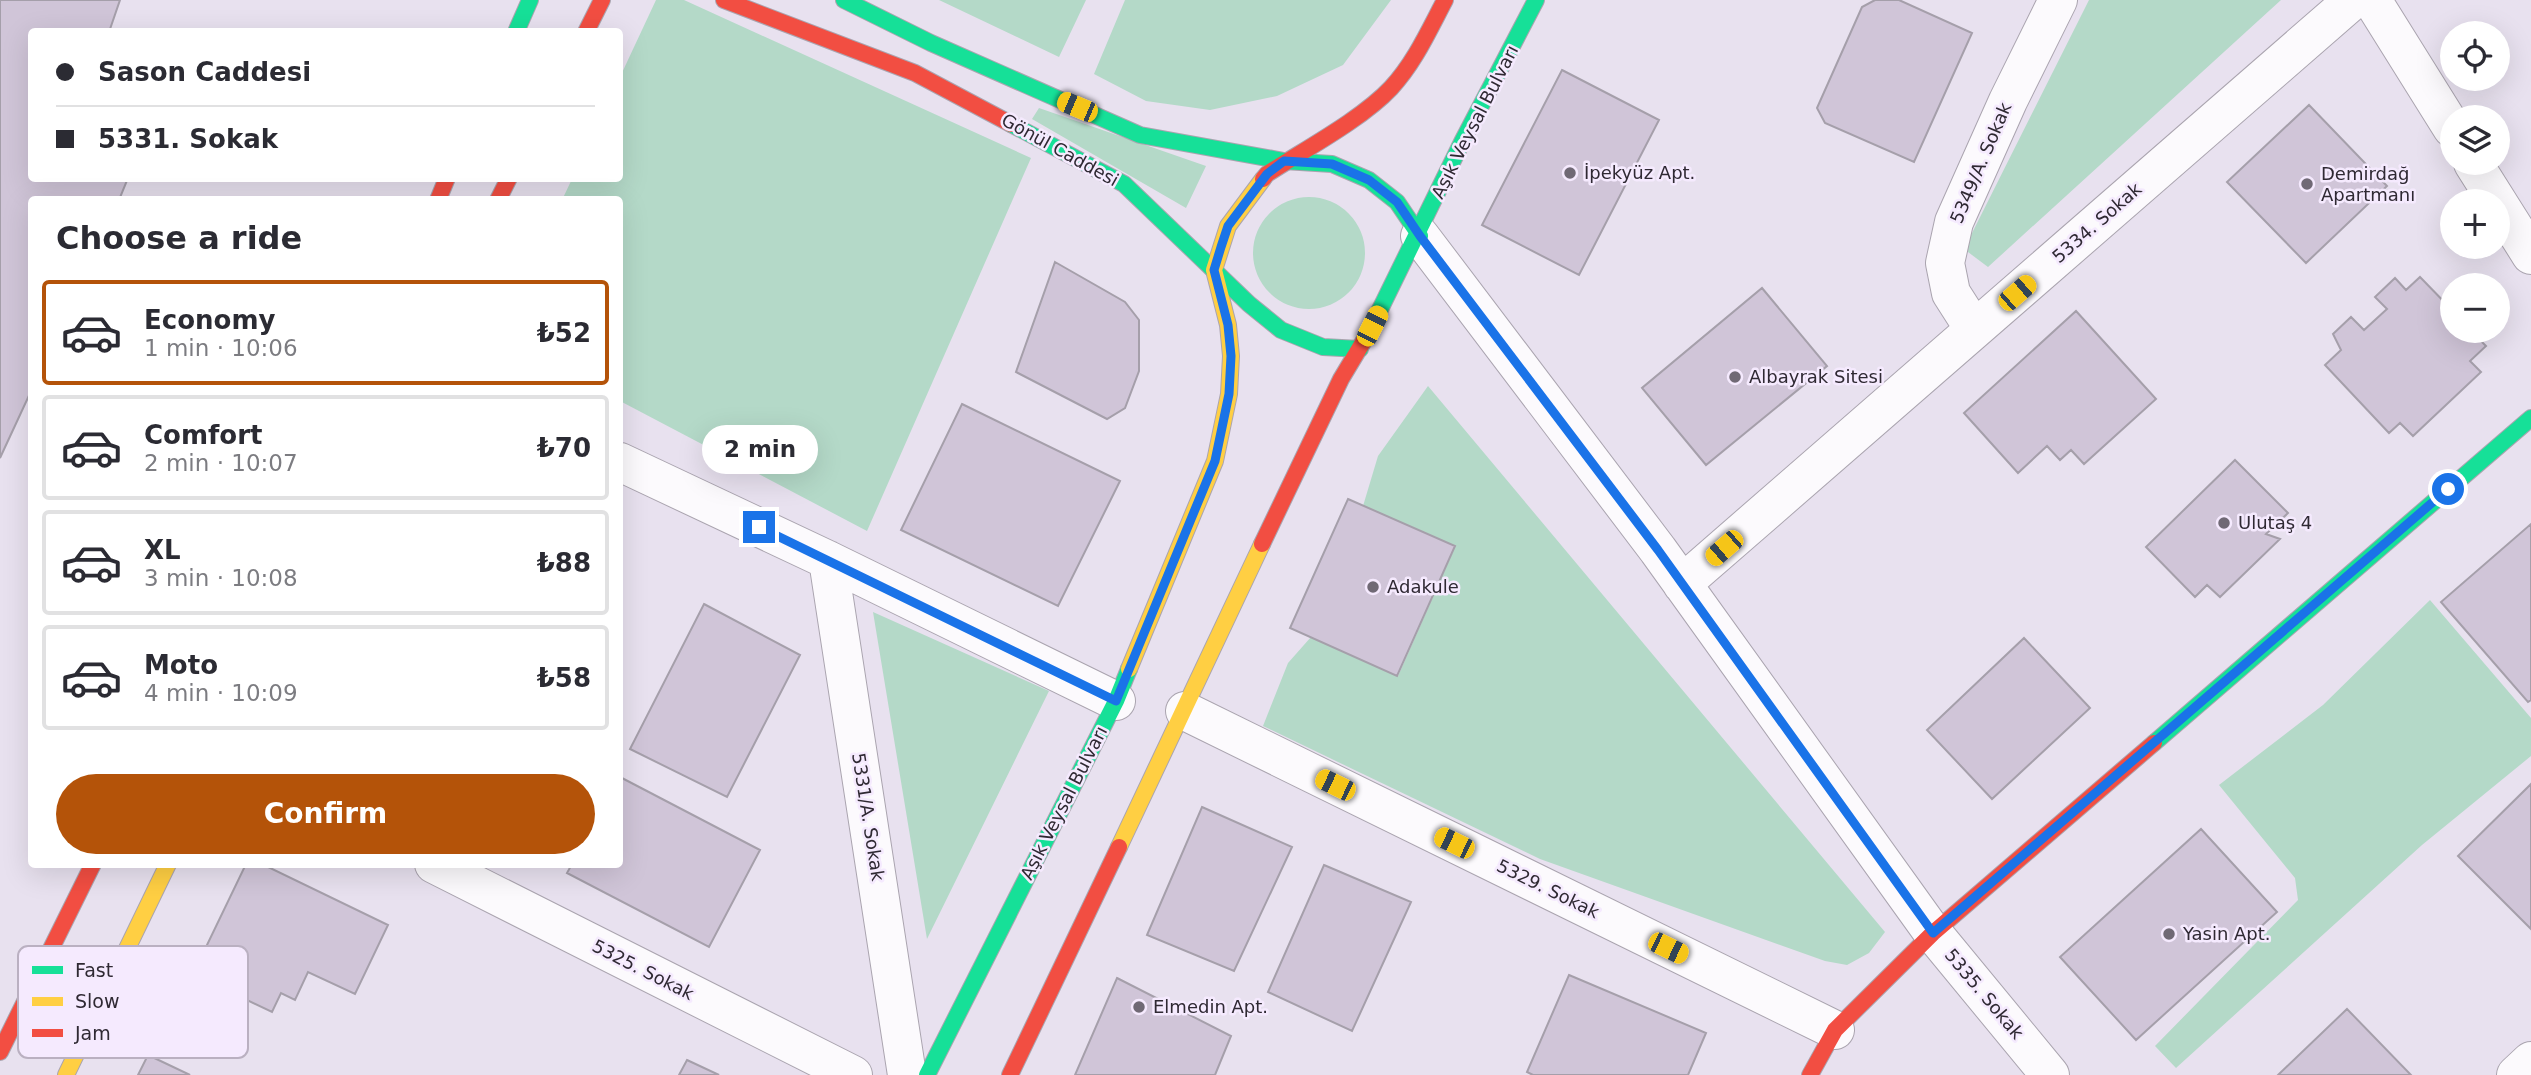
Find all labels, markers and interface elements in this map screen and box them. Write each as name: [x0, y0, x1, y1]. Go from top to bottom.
map controls: [2440, 21, 2510, 343]
button: locate: [2440, 21, 2510, 91]
street label: Aşık Veysal Bulvarı: [1427, 42, 1522, 202]
text: Sason Caddesi: [98, 57, 311, 87]
car: [1054, 89, 1101, 125]
street label: 5349/A. Sokak: [1946, 99, 2016, 226]
button: layers: [2440, 105, 2510, 175]
street label: Gönül Caddesi: [998, 109, 1122, 190]
text: 5331. Sokak: [98, 124, 278, 154]
place label: İpekyüz Apt.: [1584, 162, 1695, 183]
place label: Demirdağ Apartmanı: [2321, 163, 2415, 205]
marker: İpekyüz Apt.: [1562, 165, 1578, 181]
marker: Demirdağ Apartmanı: [2299, 176, 2315, 192]
street label: 5334. Sokak: [2048, 178, 2146, 267]
button: +: [2440, 189, 2510, 259]
text: Choose a ride: [56, 219, 302, 257]
car: [1995, 271, 2040, 315]
button: −: [2440, 273, 2510, 343]
icon: car: [60, 301, 123, 364]
car: [1354, 303, 1391, 349]
text: Economy: [144, 305, 275, 335]
text: ₺52: [537, 318, 591, 348]
text: 1 min · 10:06: [144, 335, 298, 361]
place label: Albayrak Sitesi: [1749, 366, 1883, 387]
marker: Albayrak Sitesi: [1727, 369, 1743, 385]
icon: car: [60, 416, 123, 479]
text: Comfort: [144, 420, 262, 450]
callout: 2 min: [701, 426, 817, 475]
text: ₺70: [537, 433, 591, 463]
text: 2 min: [724, 436, 796, 462]
text: 2 min · 10:07: [144, 450, 298, 476]
route start: [2432, 473, 2464, 505]
route end: [743, 511, 775, 543]
place label: Ulutaş 4: [2238, 512, 2312, 533]
marker: Ulutaş 4: [2216, 515, 2232, 531]
car: [1702, 526, 1747, 570]
icon: car: [60, 531, 123, 594]
text: XL: [144, 535, 181, 565]
text: ₺88: [537, 548, 591, 578]
text: 3 min · 10:08: [144, 565, 298, 591]
place label: Adakule: [1387, 576, 1459, 597]
marker: Adakule: [1365, 579, 1381, 595]
icon: car: [60, 646, 123, 709]
text: Moto: [144, 650, 218, 680]
text: ₺58: [537, 663, 591, 693]
text: 4 min · 10:09: [144, 680, 298, 706]
street label: Aşık Veysal Bulvarı: [1016, 723, 1111, 883]
street label: 5331/A. Sokak: [848, 751, 889, 883]
car: [1312, 766, 1359, 804]
button: Confirm: [56, 774, 595, 854]
car: [1431, 824, 1478, 862]
street label: 5329. Sokak: [1494, 855, 1603, 923]
place label: Yasin Apt.: [2182, 923, 2271, 944]
marker: Yasin Apt.: [2161, 926, 2177, 942]
car: [1645, 929, 1692, 967]
street label: 5325. Sokak: [589, 935, 698, 1004]
street label: 5335. Sokak: [1941, 944, 2029, 1043]
legend: [18, 946, 248, 1058]
text: Fast: [75, 959, 113, 981]
text: Slow: [75, 990, 120, 1012]
place label: Elmedin Apt.: [1153, 996, 1268, 1017]
marker: Elmedin Apt.: [1131, 999, 1147, 1015]
text: Jam: [74, 1022, 111, 1044]

